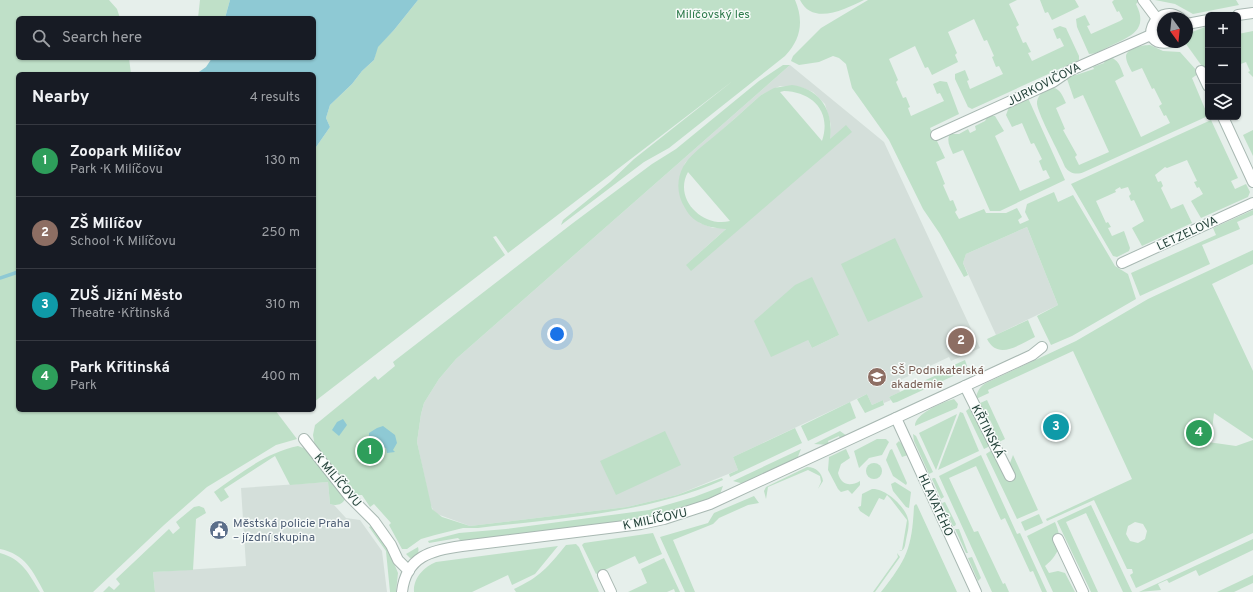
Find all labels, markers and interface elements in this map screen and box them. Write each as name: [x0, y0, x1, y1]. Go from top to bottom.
park label: Milíčovský les: [676, 7, 750, 23]
north arrow: [1157, 12, 1193, 48]
map controls: [1205, 12, 1241, 120]
button: +: [1205, 12, 1241, 48]
search box: [16, 16, 316, 60]
icon: search: [30, 27, 52, 49]
text: Search here: [62, 29, 142, 48]
button: −: [1205, 48, 1241, 84]
street label: JURKOVIČOVA: [1005, 60, 1084, 110]
button: layers: [1205, 84, 1241, 120]
text: Nearby: [32, 87, 89, 109]
text: 4 results: [250, 90, 300, 106]
text: Zoopark Milíčov: [70, 143, 182, 162]
text: 1: [42, 153, 48, 169]
text: 130 m: [265, 153, 300, 169]
text: Park · K Milíčovu: [70, 162, 163, 178]
street label: LETZELOVA: [1154, 213, 1221, 255]
text: ZŠ Milíčov: [70, 215, 142, 234]
text: 2: [41, 225, 49, 241]
text: 250 m: [262, 225, 300, 241]
text: School · K Milíčovu: [70, 234, 176, 250]
text: ZUŠ Jižní Město: [70, 287, 183, 306]
text: 3: [41, 297, 49, 313]
text: 310 m: [265, 297, 300, 313]
text: Theatre · Křtinská: [70, 306, 170, 322]
your location: [547, 324, 567, 344]
pin: 2: [948, 326, 974, 356]
text: Park Křitinská: [70, 359, 170, 378]
place label: SŠ Podnikatelská akademie: [891, 363, 984, 393]
school or university icon: SŠ Podnikatelská akademie: [866, 366, 888, 388]
text: 4: [41, 369, 49, 385]
text: 400 m: [261, 369, 300, 385]
text: Park: [70, 378, 97, 394]
street label: KŘTINSKÁ: [967, 402, 1007, 461]
pin: 3: [1043, 412, 1069, 442]
pin: 4: [1186, 418, 1212, 448]
pin: 1: [357, 436, 383, 466]
street label: K MILÍČOVU: [310, 450, 364, 511]
street label: HLAVATÉHO: [914, 472, 957, 539]
street label: K MILÍČOVU: [621, 505, 689, 535]
place label: Městská policie Praha – jízdní skupina: [233, 516, 350, 546]
public building icon: Městská policie Praha – jízdní skupina: [208, 519, 230, 541]

